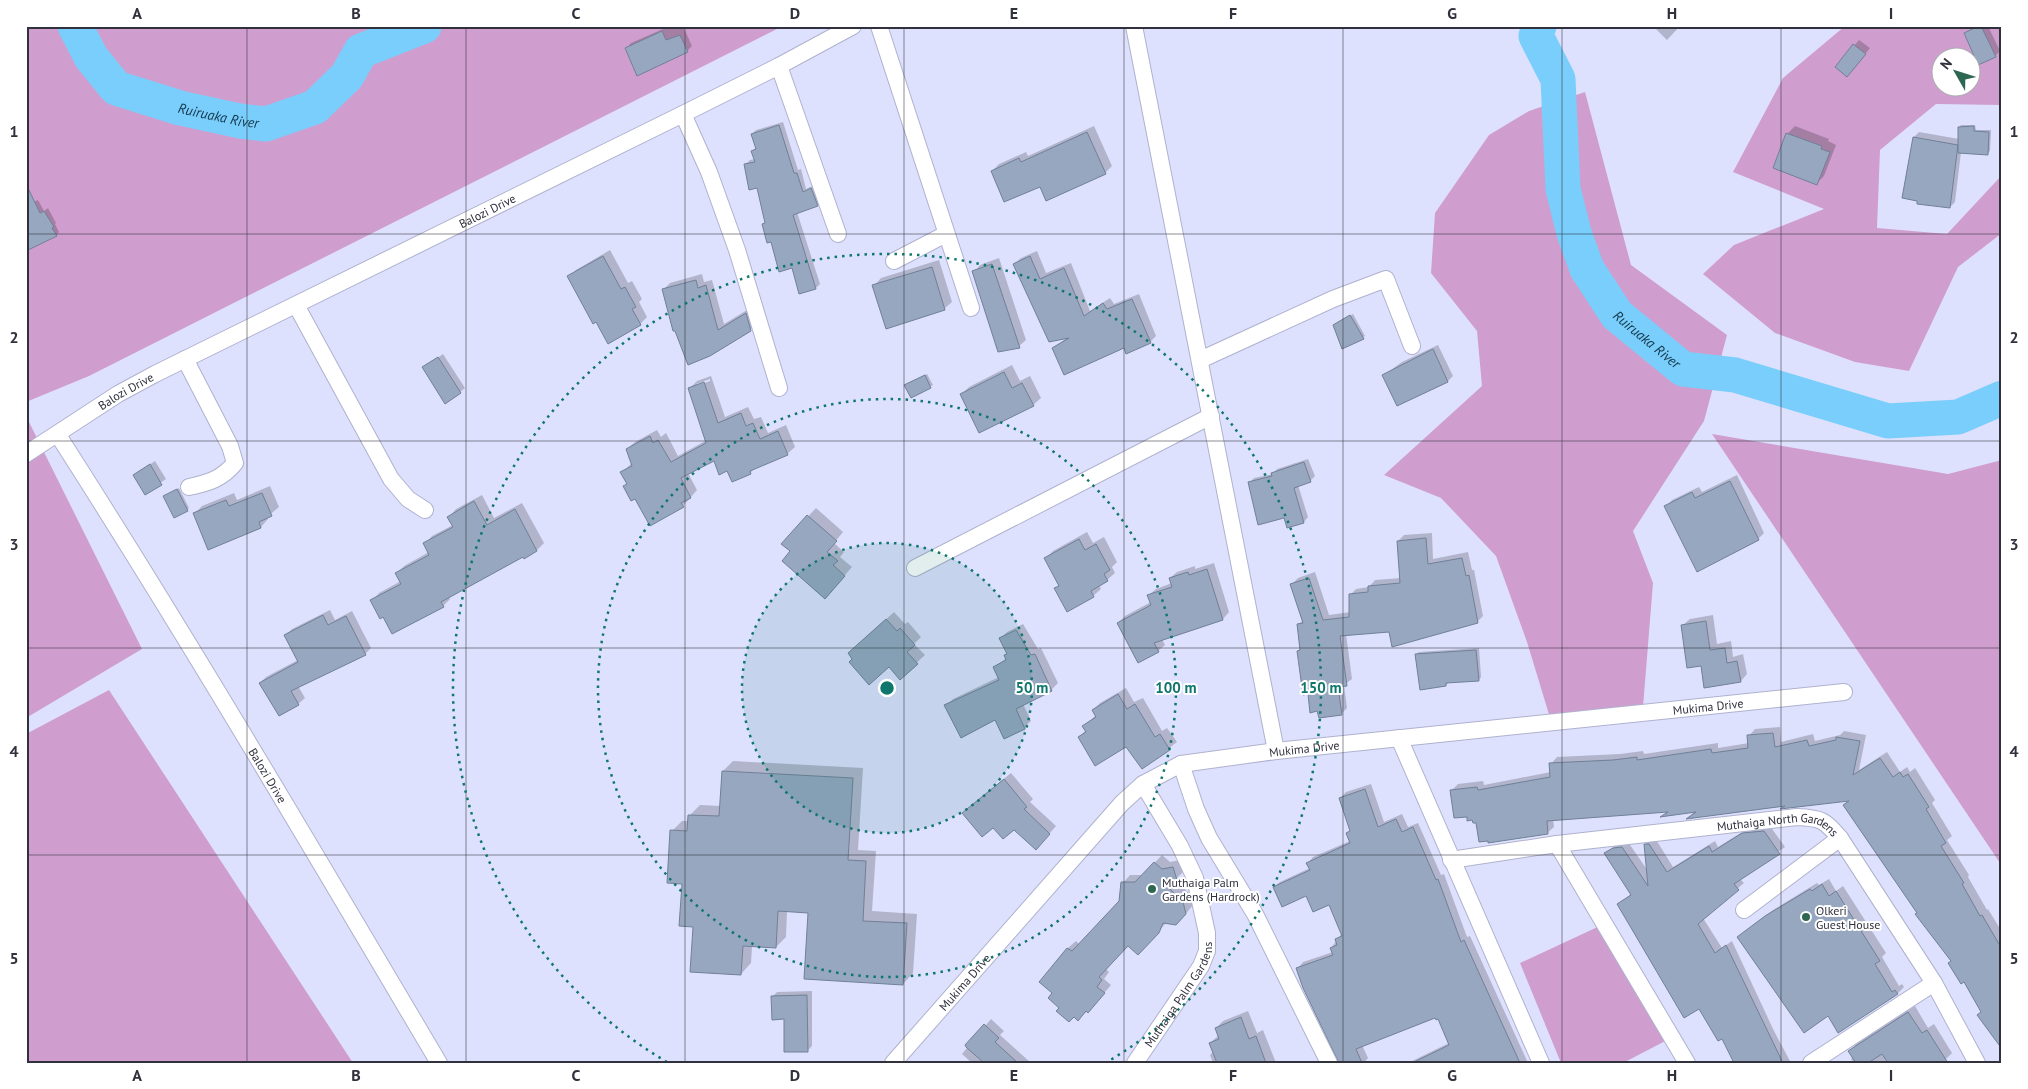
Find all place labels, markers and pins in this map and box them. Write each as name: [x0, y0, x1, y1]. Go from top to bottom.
centre of rings: [878, 679, 896, 697]
place label: Muthaiga Palm Gardens (Hardrock): [1162, 875, 1260, 904]
marker: Muthaiga Palm Gardens (Hardrock): [1146, 883, 1158, 895]
place label: Olkeri Guest House: [1816, 903, 1880, 932]
marker: Olkeri Guest House: [1800, 911, 1812, 923]

